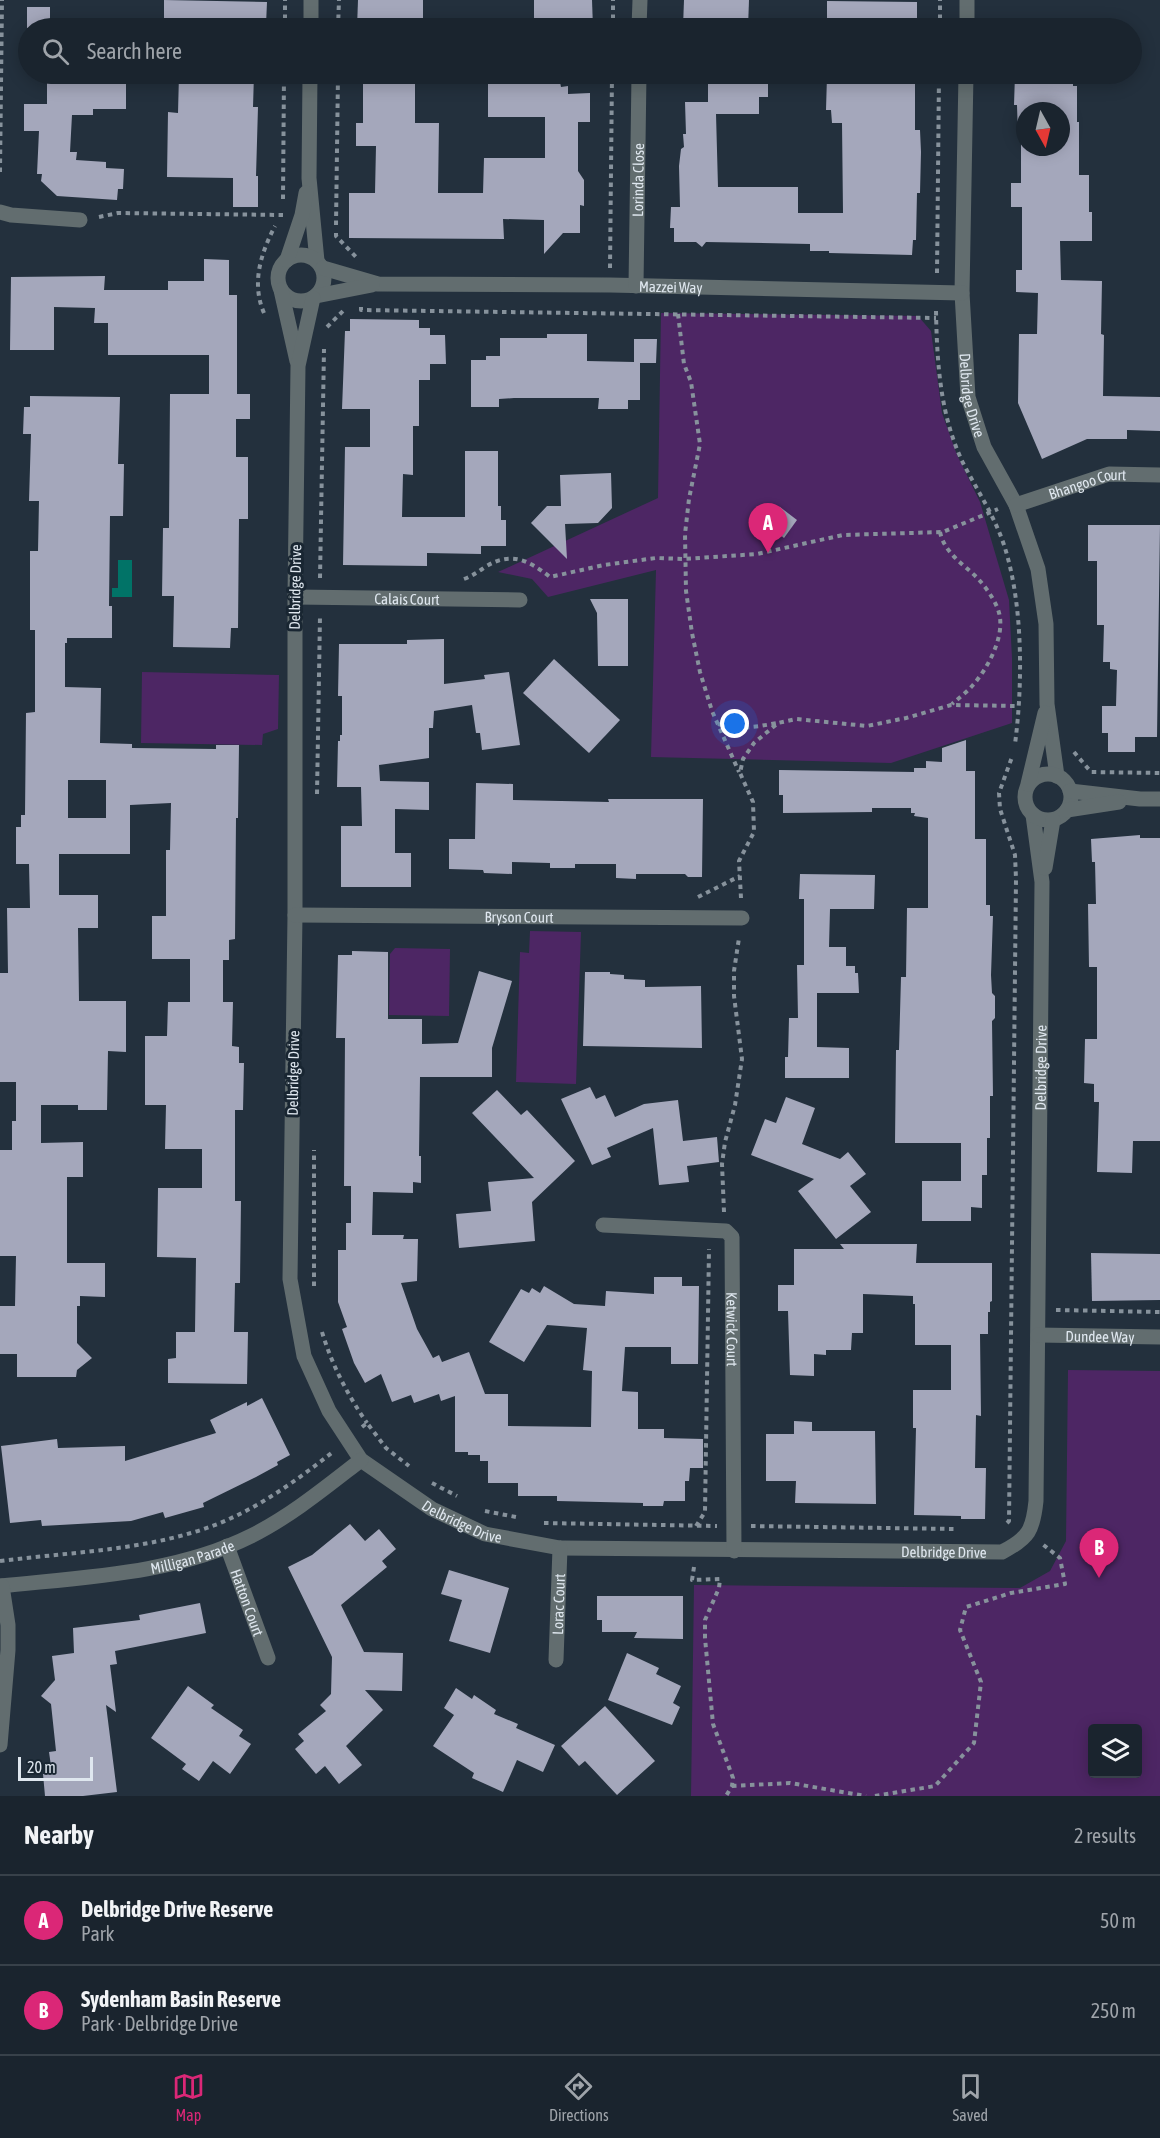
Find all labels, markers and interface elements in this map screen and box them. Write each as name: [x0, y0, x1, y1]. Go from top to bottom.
search box: [18, 18, 1142, 84]
icon: search: [39, 35, 72, 68]
text: Search here: [87, 38, 182, 64]
north arrow: [1016, 102, 1070, 156]
street label: Lorinda Close: [628, 143, 647, 217]
street label: Mazzei Way: [639, 277, 703, 296]
street label: Delbridge Drive: [957, 353, 989, 439]
street label: Bhangoo Court: [1046, 465, 1126, 502]
pin: A: [748, 504, 788, 553]
street label: Delbridge Drive: [286, 544, 304, 630]
street label: Calais Court: [374, 590, 440, 607]
your location: [720, 709, 749, 738]
street label: Bryson Court: [484, 908, 554, 925]
street label: Delbridge Drive: [1031, 1025, 1049, 1110]
street label: Delbridge Drive: [284, 1030, 302, 1116]
street label: Ketwick Court: [724, 1292, 741, 1367]
street label: Dundee Way: [1065, 1327, 1135, 1345]
street label: Delbridge Drive: [419, 1496, 503, 1546]
pin: B: [1080, 1528, 1118, 1578]
street label: Milligan Parade: [149, 1536, 237, 1576]
street label: Delbridge Drive: [901, 1543, 987, 1560]
street label: Hatton Court: [228, 1566, 268, 1638]
street label: Lorac Court: [548, 1573, 568, 1635]
map controls: [1088, 1724, 1142, 1778]
button: layers: [1088, 1724, 1142, 1778]
scale bar: [18, 1754, 93, 1782]
text: 20 m: [27, 1758, 56, 1776]
text: Nearby: [24, 1820, 94, 1850]
text: 2 results: [1074, 1824, 1136, 1847]
text: Delbridge Drive Reserve: [81, 1896, 273, 1922]
text: A: [39, 1909, 48, 1932]
text: 50 m: [1100, 1909, 1136, 1932]
text: Park: [81, 1922, 114, 1945]
text: Sydenham Basin Reserve: [81, 1986, 281, 2012]
text: B: [39, 1999, 48, 2022]
text: 250 m: [1091, 1999, 1136, 2022]
text: Park · Delbridge Drive: [81, 2012, 238, 2035]
tab: Map: [172, 2070, 205, 2124]
tab: Directions: [549, 2070, 609, 2124]
tab: Saved: [953, 2070, 988, 2124]

